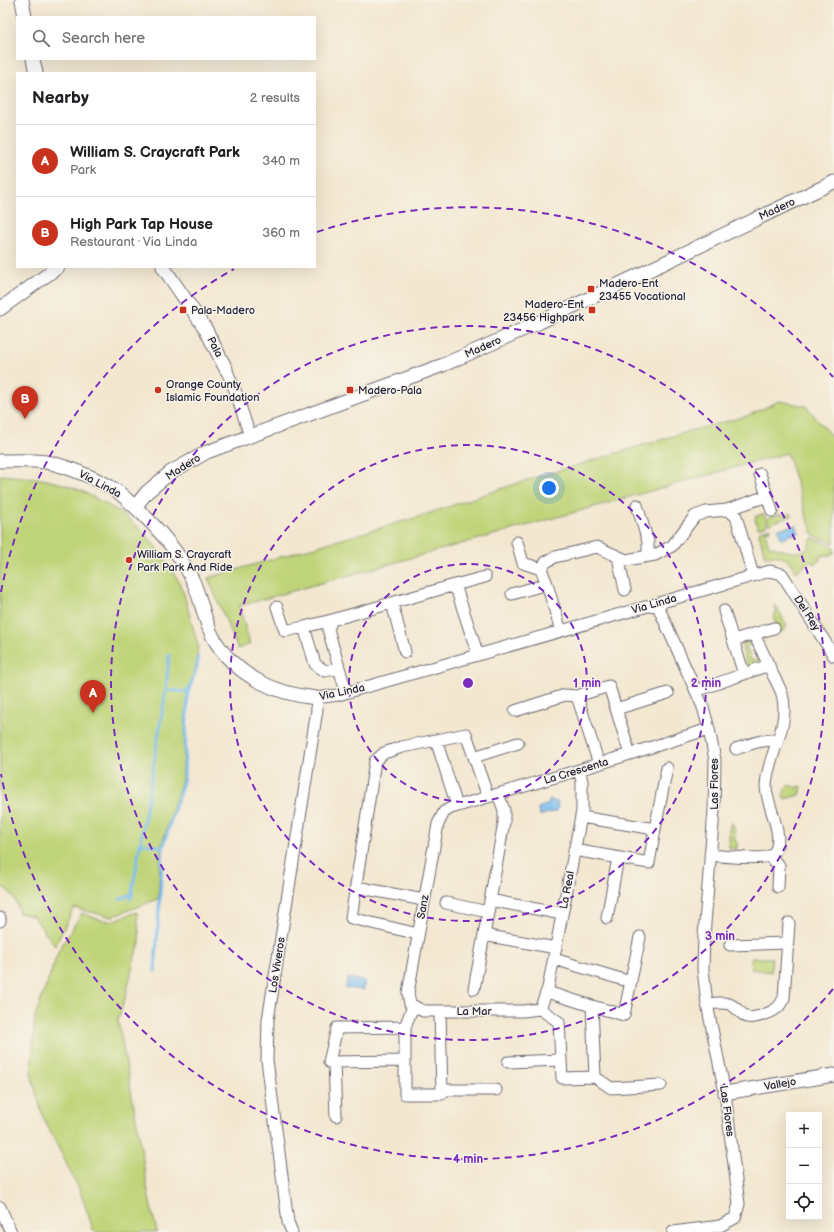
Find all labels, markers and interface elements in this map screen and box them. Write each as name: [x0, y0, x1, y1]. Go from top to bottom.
search box: [16, 16, 316, 60]
icon: search: [30, 27, 52, 49]
text: Search here: [62, 29, 145, 48]
text: Nearby: [32, 88, 89, 108]
text: 2 results: [250, 90, 300, 106]
text: William S. Craycraft Park: [70, 143, 240, 162]
text: A: [41, 153, 49, 169]
text: 340 m: [262, 153, 300, 169]
text: Park: [70, 162, 96, 178]
street label: Madero: [757, 195, 797, 223]
text: High Park Tap House: [70, 215, 213, 234]
text: B: [40, 225, 50, 241]
text: 360 m: [262, 225, 300, 241]
text: Restaurant · Via Linda: [70, 234, 197, 250]
place label: Madero-Ent 23455 Vocational: [599, 277, 685, 303]
marker: Madero-Ent 23455 Vocational: [586, 284, 596, 294]
place label: Madero-Ent 23456 Highpark: [503, 298, 585, 324]
place label: Pala-Madero: [191, 304, 255, 317]
marker: Pala-Madero: [178, 305, 188, 315]
marker: Madero-Ent 23456 Highpark: [587, 305, 597, 315]
street label: Madero: [463, 333, 503, 361]
street label: Pala: [204, 335, 226, 359]
place label: Orange County Islamic Foundation: [166, 378, 260, 404]
place label: Madero-Pala: [358, 384, 422, 397]
marker: Orange County Islamic Foundation: [153, 385, 163, 395]
marker: Madero-Pala: [345, 385, 355, 395]
pin: B: [12, 386, 38, 419]
street label: Madero: [163, 451, 203, 483]
street label: Via Linda: [77, 467, 123, 501]
your location: [539, 478, 559, 498]
place label: William S. Craycraft Park Park And Ride: [137, 548, 233, 574]
marker: William S. Craycraft Park Park And Ride: [124, 555, 134, 565]
street label: Via Linda: [630, 591, 678, 617]
street label: Del Rey: [791, 593, 823, 633]
centre of rings: [461, 676, 475, 690]
text: 1 min: [573, 676, 601, 691]
text: 2 min: [691, 676, 721, 691]
pin: A: [80, 680, 106, 713]
street label: Via Linda: [318, 681, 366, 703]
street label: La Crescenta: [542, 755, 610, 787]
street label: Las Flores: [708, 758, 721, 810]
street label: La Real: [557, 870, 577, 910]
street label: Sanz: [414, 893, 432, 920]
text: 3 min: [705, 929, 735, 944]
street label: Los Viveros: [266, 936, 288, 994]
street label: La Mar: [457, 1005, 492, 1018]
street label: Vallejo: [763, 1075, 797, 1093]
street label: Las Flores: [717, 1085, 737, 1138]
map controls: [786, 1112, 822, 1220]
button: +: [786, 1112, 822, 1148]
button: −: [786, 1148, 822, 1184]
text: 4 min: [453, 1152, 483, 1167]
button: locate: [786, 1184, 822, 1220]

